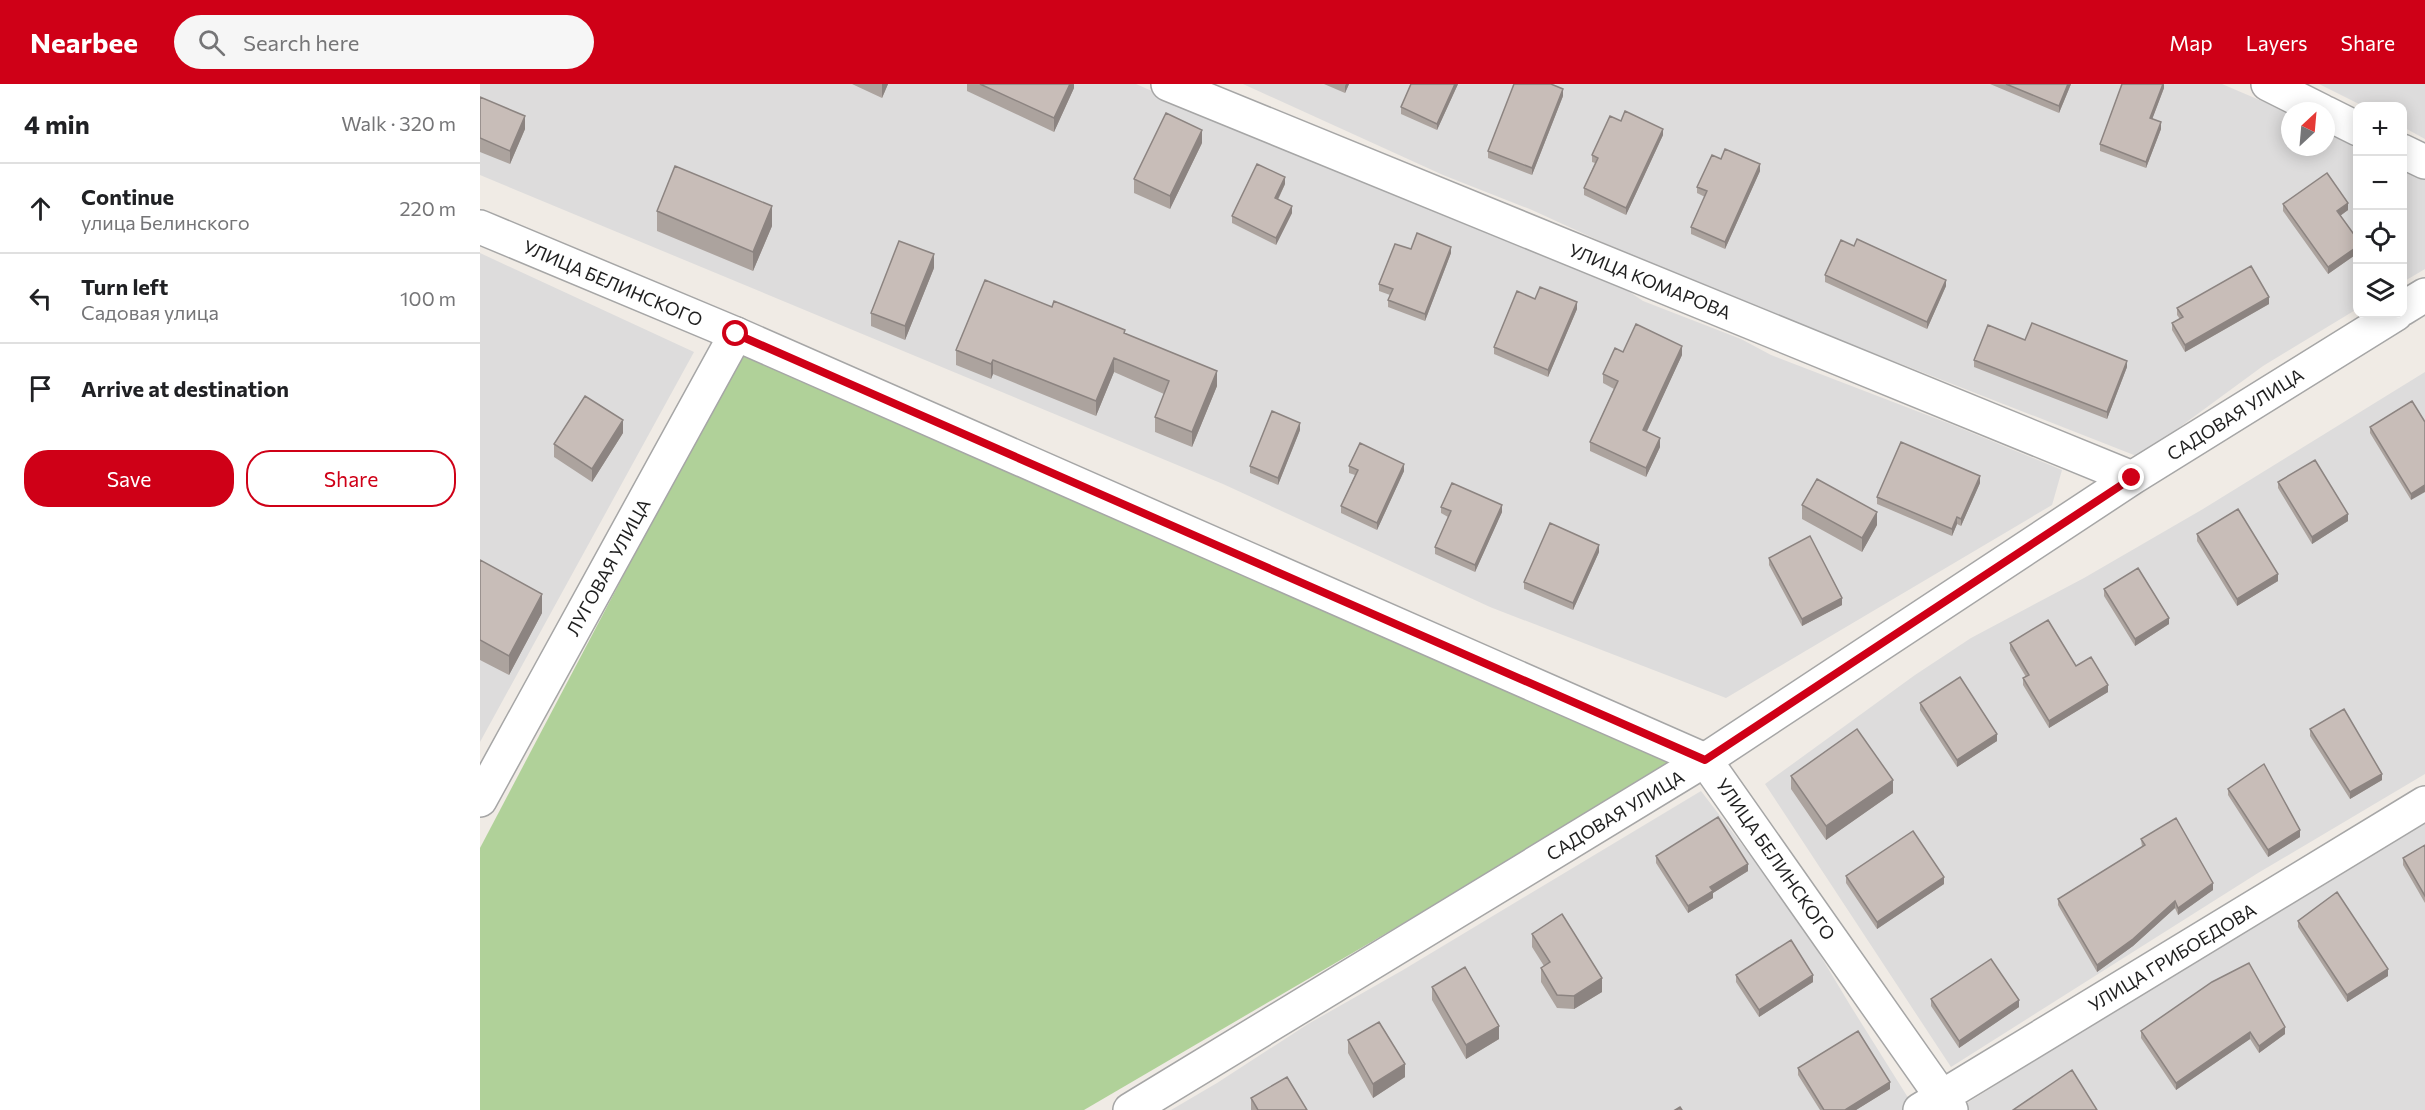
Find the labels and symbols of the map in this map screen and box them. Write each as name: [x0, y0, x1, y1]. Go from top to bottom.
north arrow: [2281, 102, 2335, 156]
street label: УЛИЦА БЕЛИНСКОГО: [520, 235, 706, 331]
street label: УЛИЦА КОМАРОВА: [1566, 238, 1734, 324]
route start: [722, 320, 748, 346]
street label: САДОВАЯ УЛИЦА: [2163, 363, 2307, 465]
route end: [2118, 464, 2144, 490]
street label: ЛУГОВАЯ УЛИЦА: [561, 495, 655, 639]
street label: САДОВАЯ УЛИЦА: [1542, 765, 1688, 865]
street label: УЛИЦА БЕЛИНСКОГО: [1712, 774, 1840, 944]
street label: УЛИЦА ГРИБОЕДОВА: [2084, 898, 2260, 1016]

